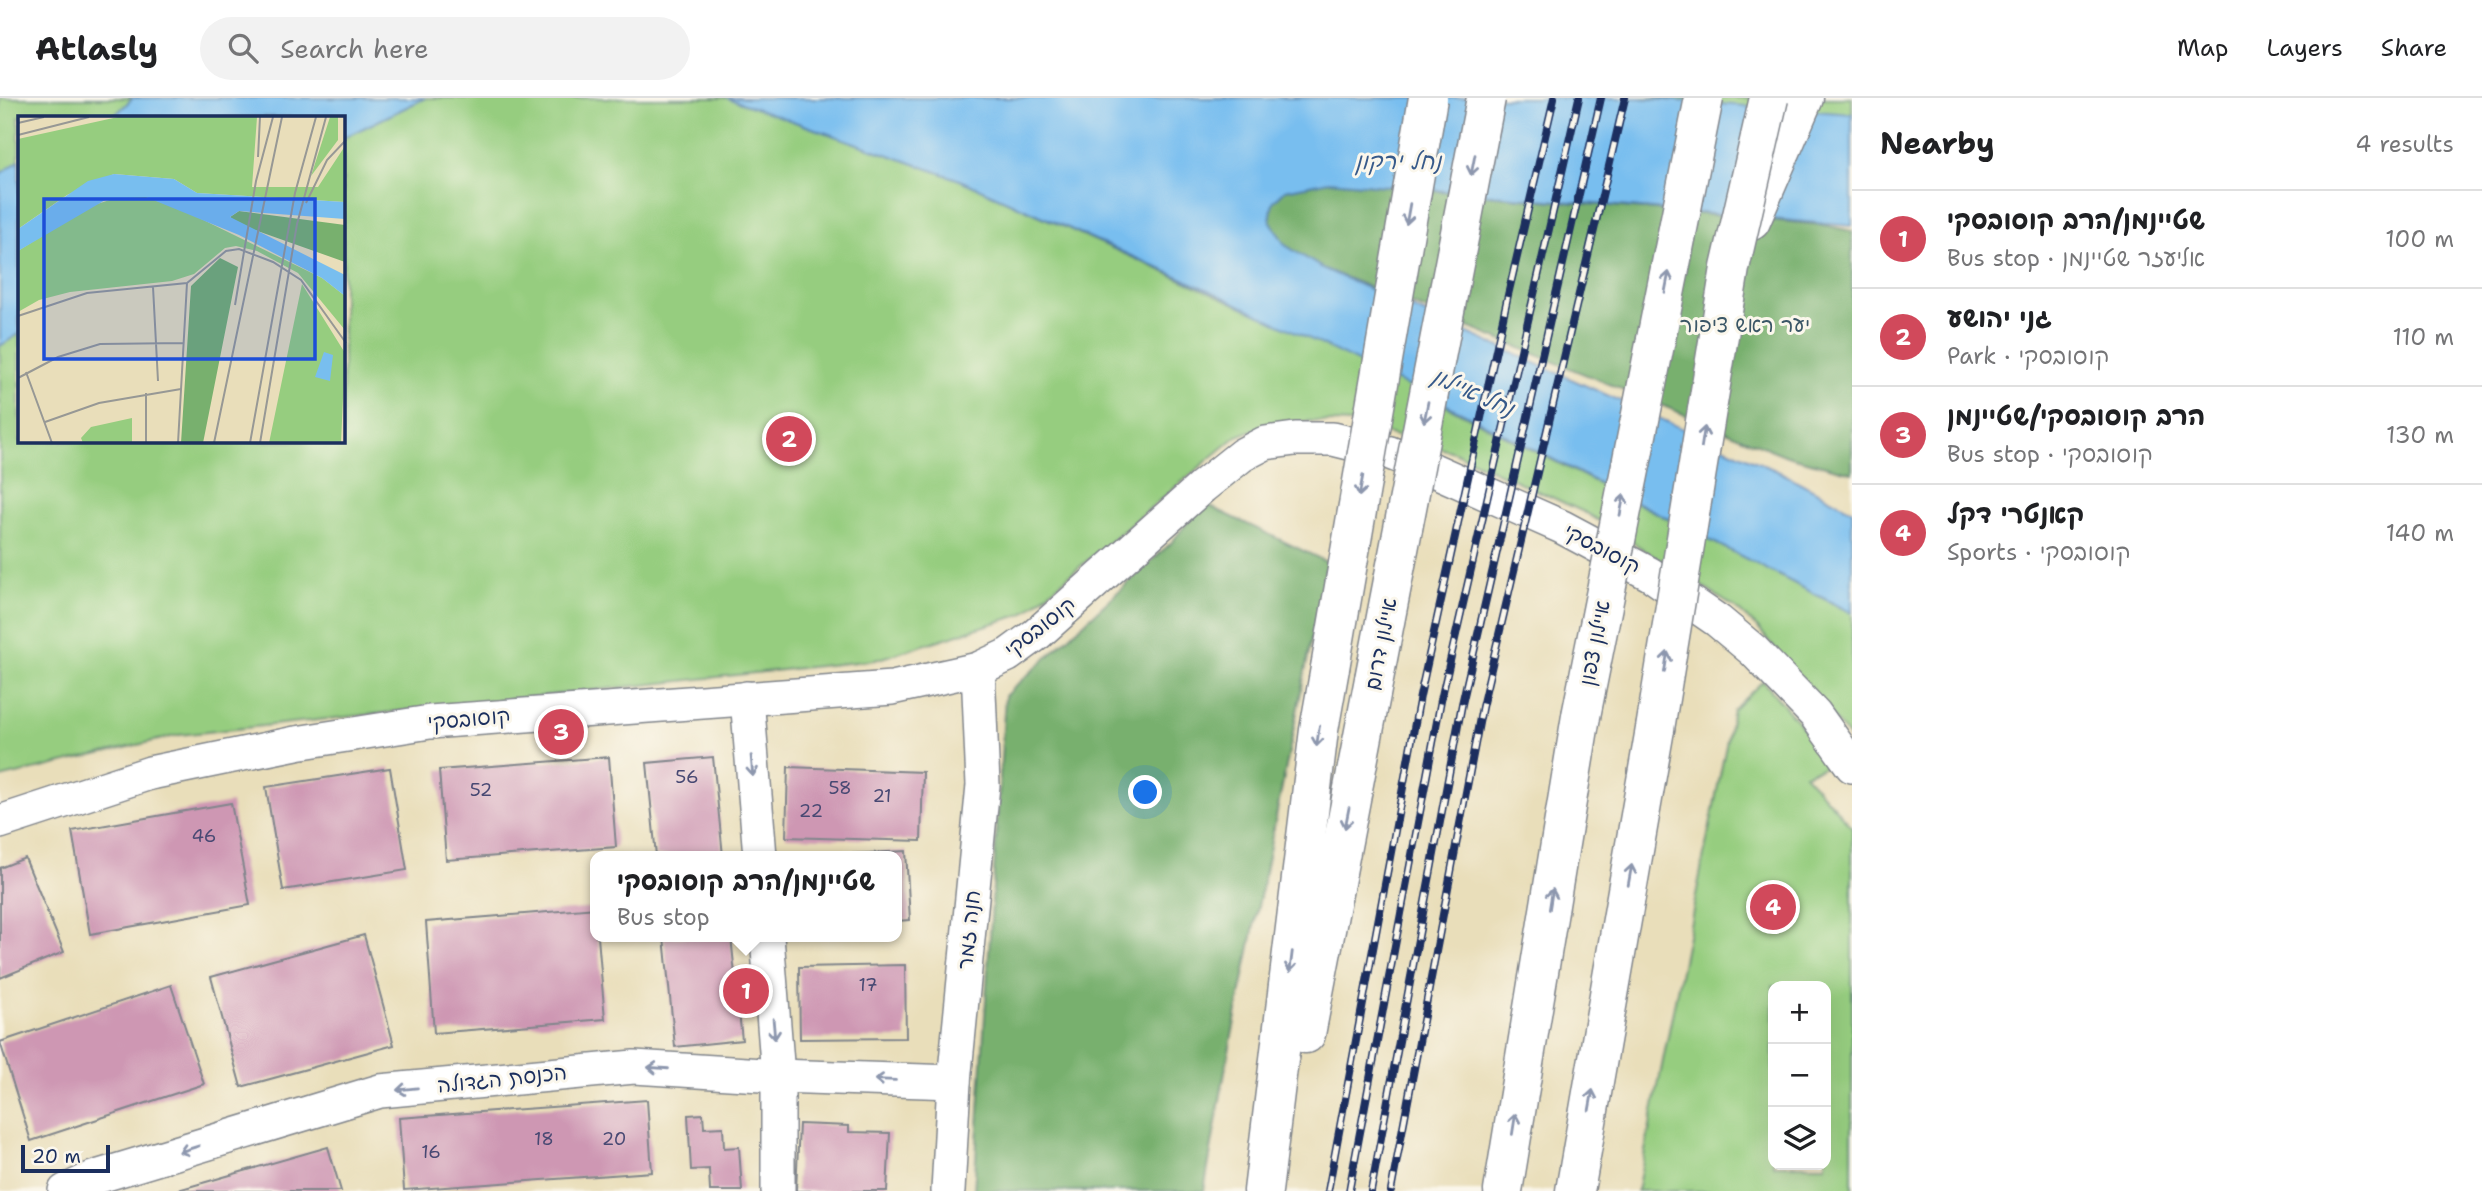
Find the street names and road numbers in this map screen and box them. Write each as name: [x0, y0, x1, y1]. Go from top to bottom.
street label: קוסובסקי: [1559, 517, 1645, 581]
street label: קוסובסקי: [999, 590, 1081, 664]
street label: איילון דרום: [1358, 595, 1404, 693]
street label: איילון צפון: [1573, 598, 1617, 688]
street label: קוסובסקי: [427, 701, 511, 737]
street label: חנה זמר: [951, 889, 987, 971]
street label: הכנסת הגדולה: [436, 1058, 568, 1100]

